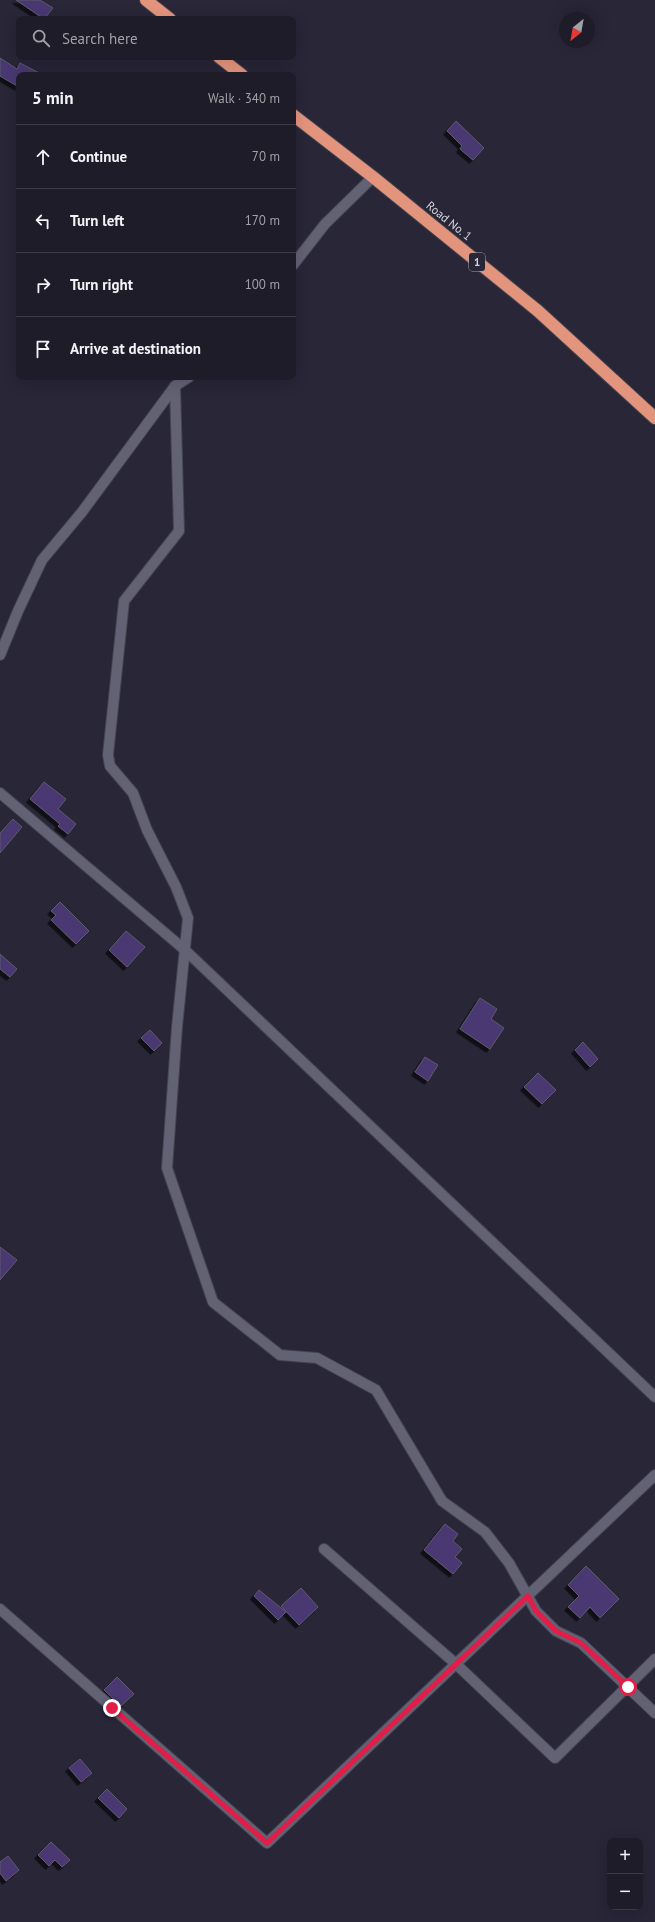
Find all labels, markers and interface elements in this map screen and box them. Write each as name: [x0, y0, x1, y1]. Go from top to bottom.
north arrow: [559, 12, 595, 48]
search box: [16, 16, 296, 60]
icon: search: [30, 27, 52, 49]
text: Search here: [62, 29, 138, 48]
text: 5 min: [32, 87, 73, 109]
text: Walk · 340 m: [208, 90, 280, 107]
icon: ahead: [32, 146, 54, 168]
text: Continue: [70, 147, 127, 166]
text: 70 m: [252, 148, 280, 165]
street label: Road No. 1: [423, 198, 475, 244]
icon: left: [32, 210, 54, 232]
text: Turn left: [70, 211, 124, 230]
text: 170 m: [245, 212, 280, 229]
road number: 1: [469, 253, 485, 271]
icon: right: [32, 274, 54, 296]
text: Turn right: [70, 275, 133, 294]
text: 100 m: [245, 276, 280, 293]
icon: arrive: [32, 338, 54, 360]
text: Arrive at destination: [70, 339, 201, 358]
route start: [619, 1678, 637, 1696]
route end: [103, 1699, 121, 1717]
map controls: [607, 1838, 643, 1910]
button: +: [607, 1838, 643, 1874]
button: −: [607, 1874, 643, 1910]

